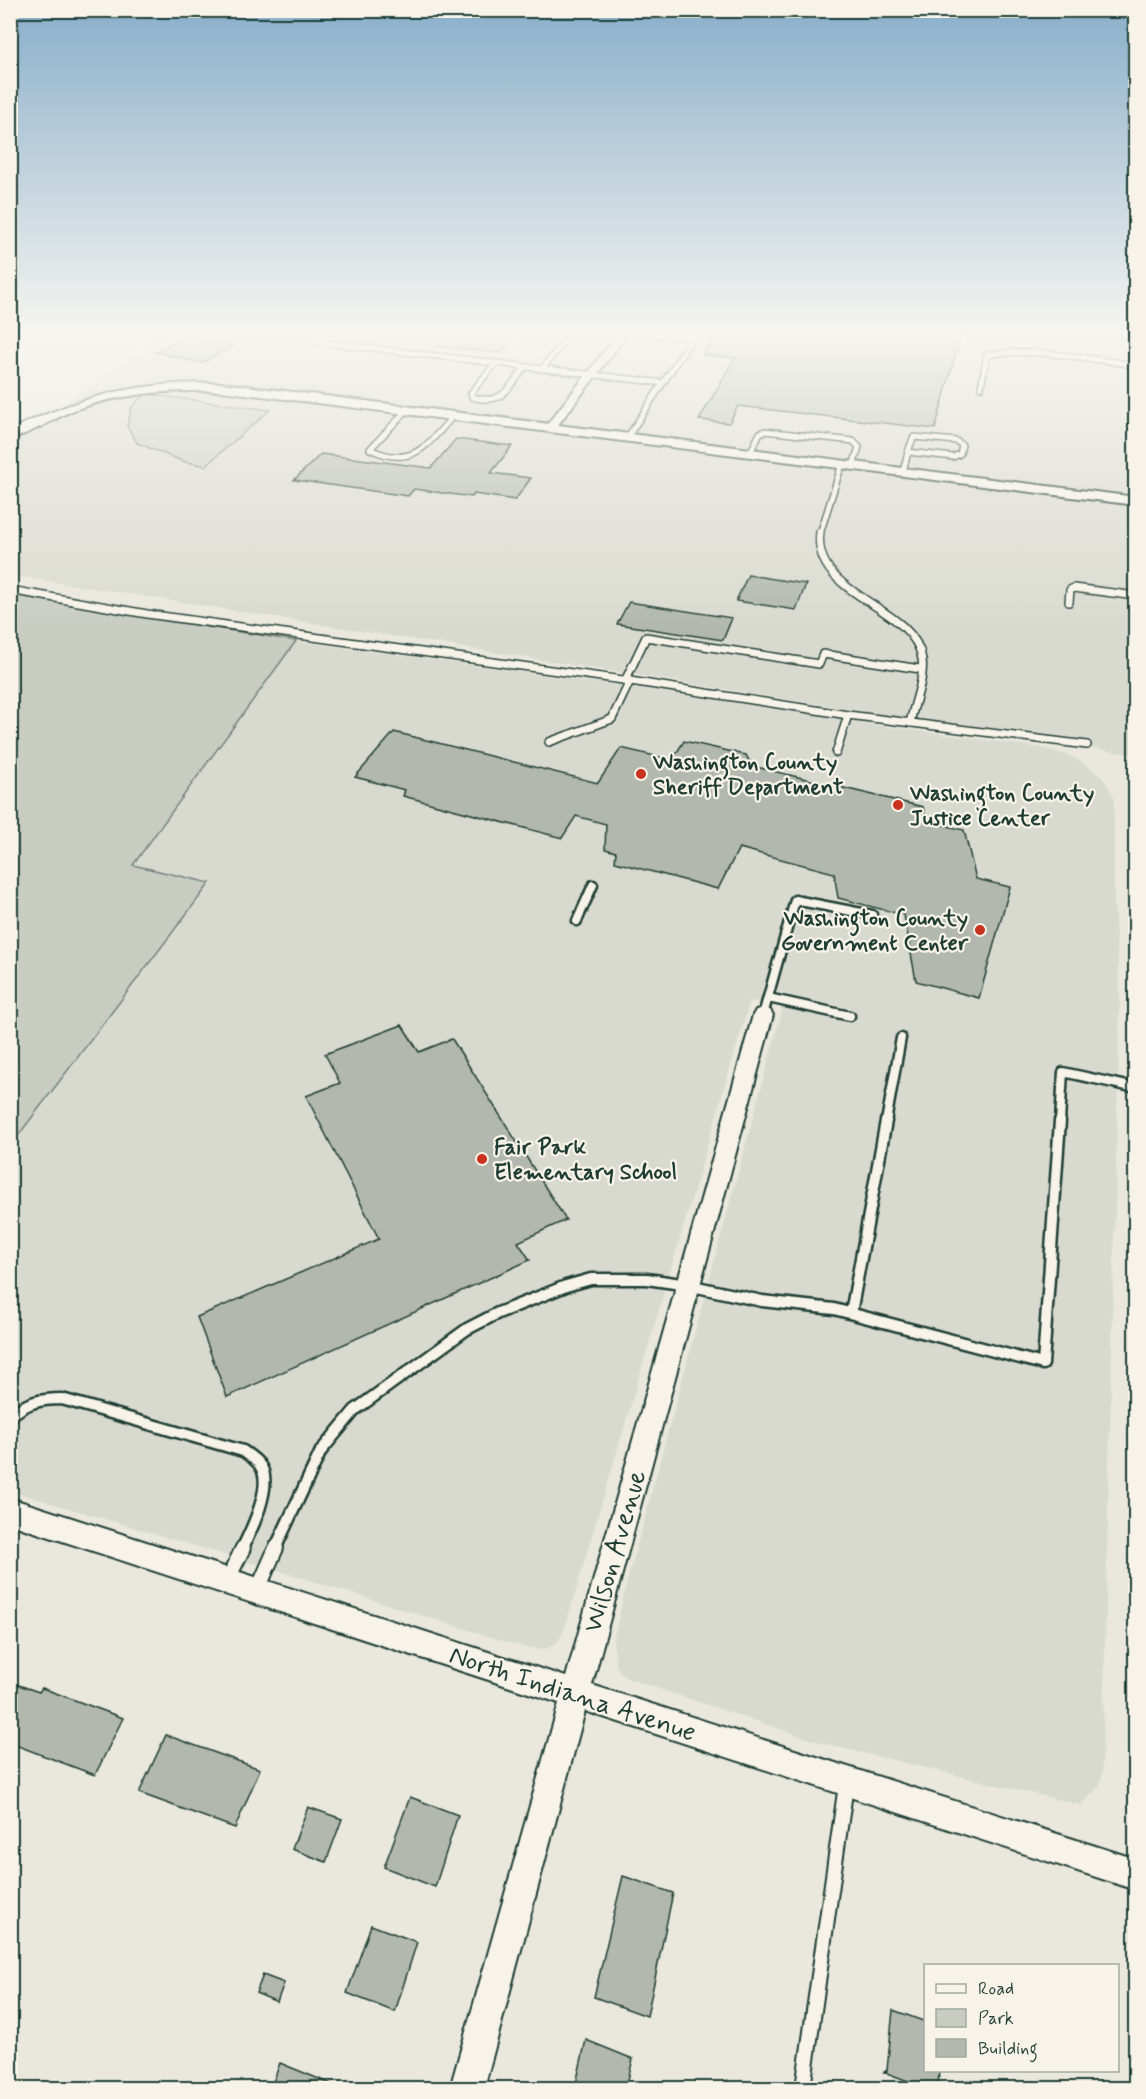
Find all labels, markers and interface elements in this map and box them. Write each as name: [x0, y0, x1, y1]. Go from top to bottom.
place label: Washington County Sheriff Department: [652, 749, 844, 802]
marker: Washington County Sheriff Department: [634, 767, 648, 781]
place label: Washington County Justice Center: [909, 780, 1094, 833]
marker: Washington County Justice Center: [891, 798, 905, 812]
place label: Washington County Government Center: [781, 905, 969, 958]
marker: Washington County Government Center: [973, 923, 987, 937]
place label: Fair Park Elementary School: [494, 1134, 677, 1187]
marker: Fair Park Elementary School: [475, 1152, 489, 1166]
street label: Wilson Avenue: [576, 1466, 655, 1637]
street label: North Indiana Avenue: [445, 1638, 700, 1751]
legend: [924, 1964, 1119, 2072]
text: Road: [978, 1977, 1014, 2001]
text: Park: [978, 2007, 1014, 2031]
text: Building: [978, 2037, 1038, 2063]

